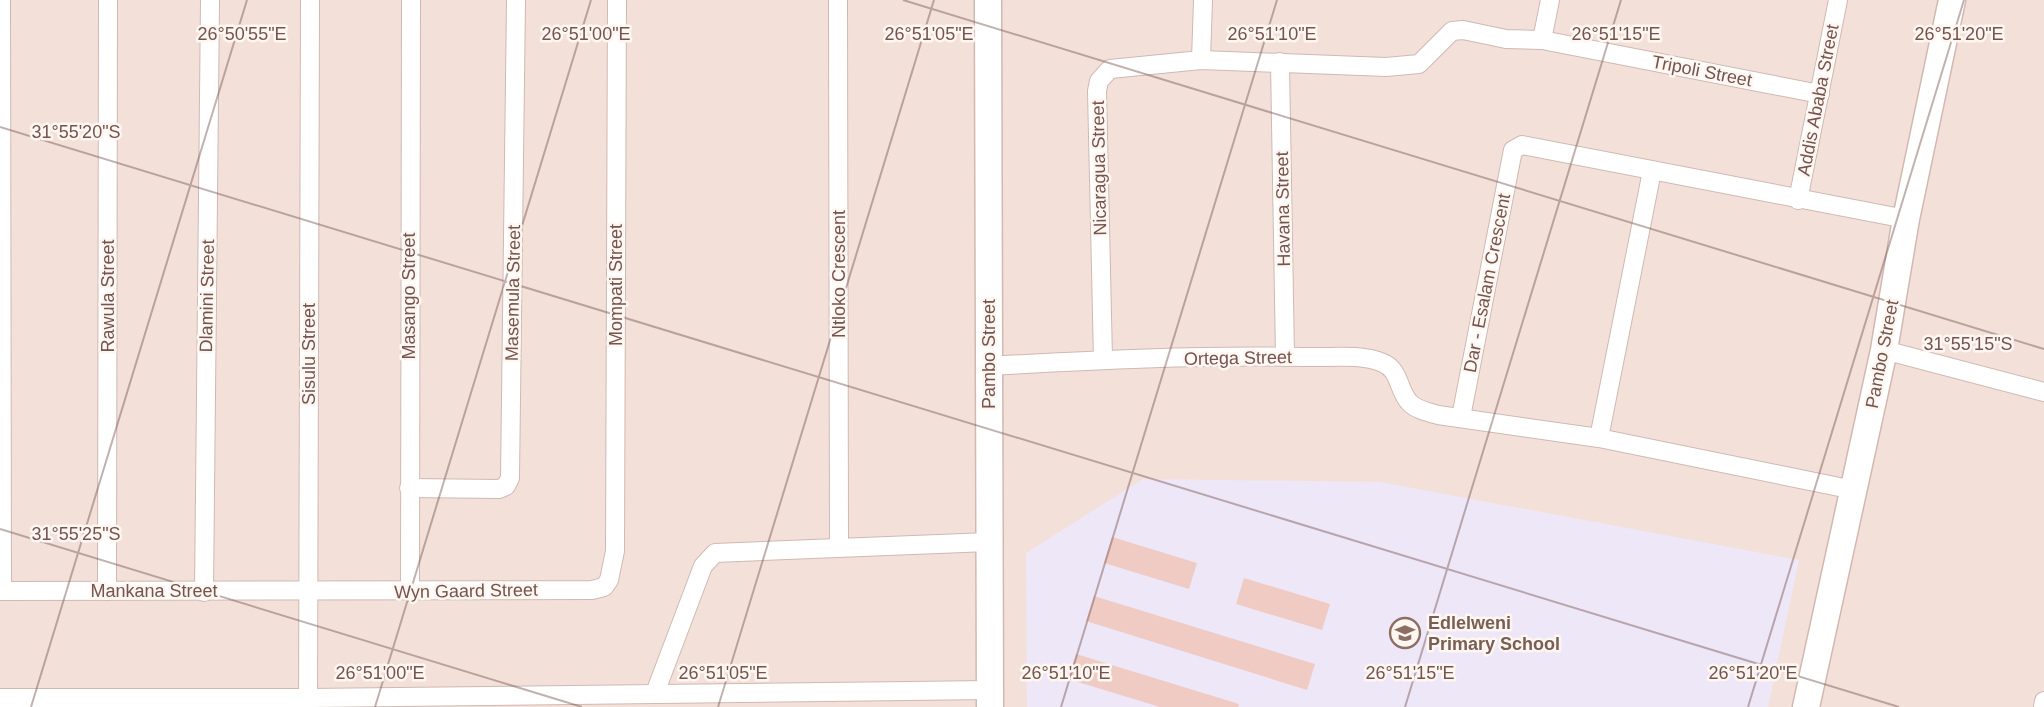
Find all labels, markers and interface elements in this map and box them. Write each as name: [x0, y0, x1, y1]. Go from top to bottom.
street label: Addis Ababa Street: [1793, 22, 1843, 178]
text: 26°50'55"E: [197, 24, 287, 44]
text: 26°51'00"E: [541, 24, 631, 44]
text: 26°51'05"E: [884, 24, 974, 44]
text: 26°51'10"E: [1227, 24, 1317, 44]
text: 26°51'15"E: [1571, 24, 1661, 44]
text: 26°51'20"E: [1914, 24, 2004, 44]
street label: Tripoli Street: [1650, 52, 1754, 90]
street label: Nicaragua Street: [1088, 100, 1110, 236]
text: 31°55'20"S: [31, 122, 121, 142]
street label: Havana Street: [1272, 151, 1294, 267]
street label: Dar - Esalam Crescent: [1460, 192, 1514, 374]
street label: Ntloko Crescent: [829, 210, 849, 338]
street label: Mompati Street: [606, 224, 626, 346]
street label: Masemula Street: [502, 225, 524, 361]
street label: Masango Street: [399, 232, 419, 360]
street label: Rawula Street: [98, 239, 118, 353]
street label: Dlamini Street: [196, 239, 218, 353]
street label: Pambo Street: [1862, 298, 1902, 410]
street label: Pambo Street: [979, 299, 999, 409]
street label: Sisulu Street: [299, 303, 319, 405]
text: 31°55'15"S: [1923, 334, 2013, 354]
street label: Ortega Street: [1184, 347, 1292, 369]
text: 31°55'25"S: [31, 524, 121, 544]
street label: Wyn Gaard Street: [394, 580, 538, 602]
street label: Mankana Street: [90, 581, 218, 601]
place label: Edlelweni Primary School: [1428, 613, 1560, 654]
school or university icon: Edlelweni Primary School: [1388, 616, 1422, 650]
text: 26°51'00"E: [335, 663, 425, 683]
text: 26°51'05"E: [678, 663, 768, 683]
text: 26°51'10"E: [1021, 663, 1111, 683]
text: 26°51'15"E: [1365, 663, 1455, 683]
text: 26°51'20"E: [1708, 663, 1798, 683]

